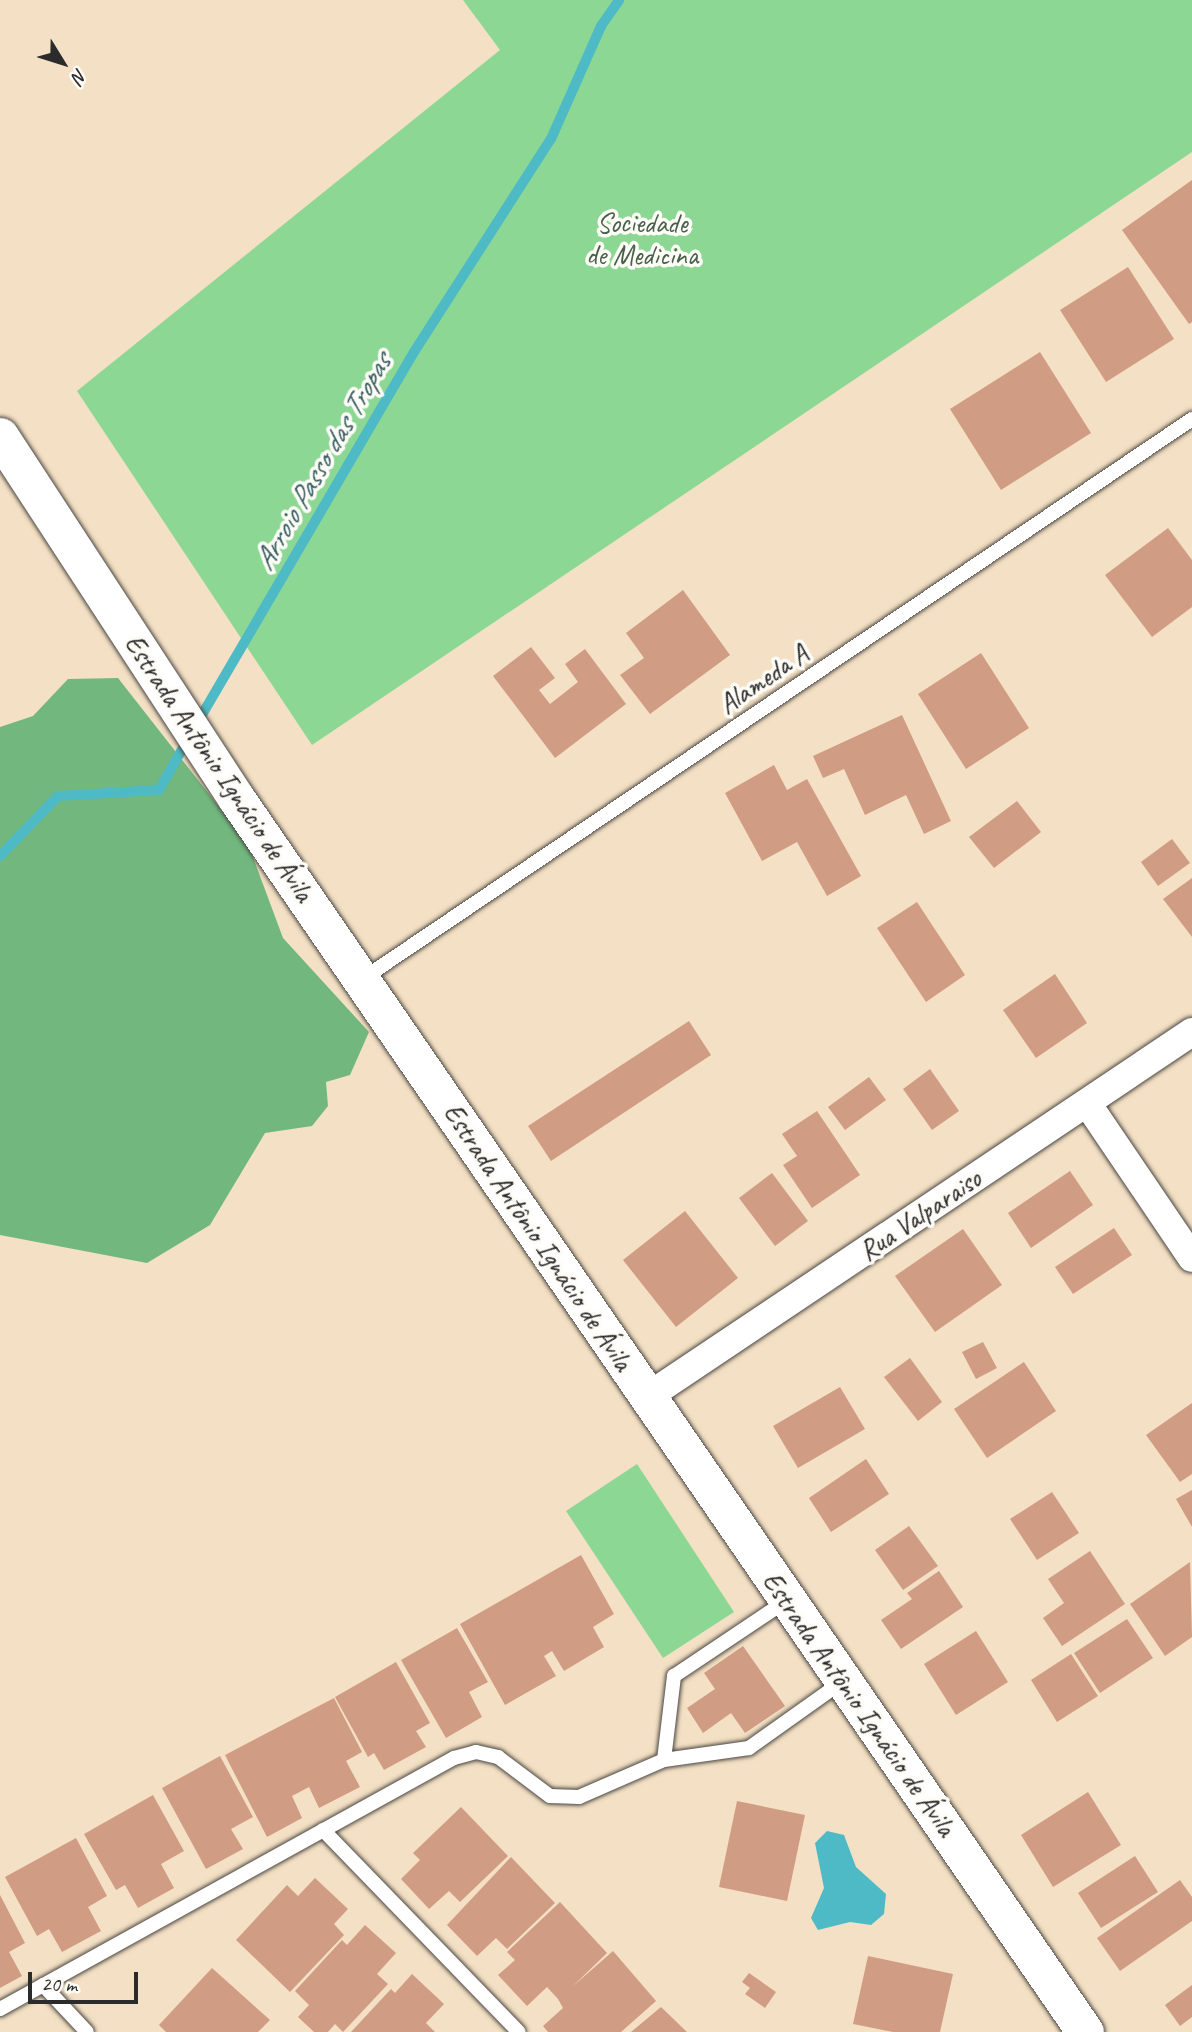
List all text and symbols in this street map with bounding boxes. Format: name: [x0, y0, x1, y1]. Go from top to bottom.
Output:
north arrow: [28, 28, 98, 98]
text: N: [66, 64, 93, 88]
park label: Sociedade de Medicina: [586, 206, 698, 272]
water label: Arroio Passo das Tropas: [246, 348, 398, 576]
street label: Estrada Antônio Ignácio de Ávila: [117, 628, 321, 908]
street label: Alameda A: [712, 637, 814, 721]
street label: Estrada Antônio Ignácio de Ávila: [436, 1097, 640, 1377]
street label: Rua Valparaiso: [853, 1162, 987, 1268]
street label: Estrada Antônio Ignácio de Ávila: [755, 1566, 963, 1842]
scale bar: [32, 1958, 142, 2002]
text: 20 m: [41, 1971, 77, 1997]

